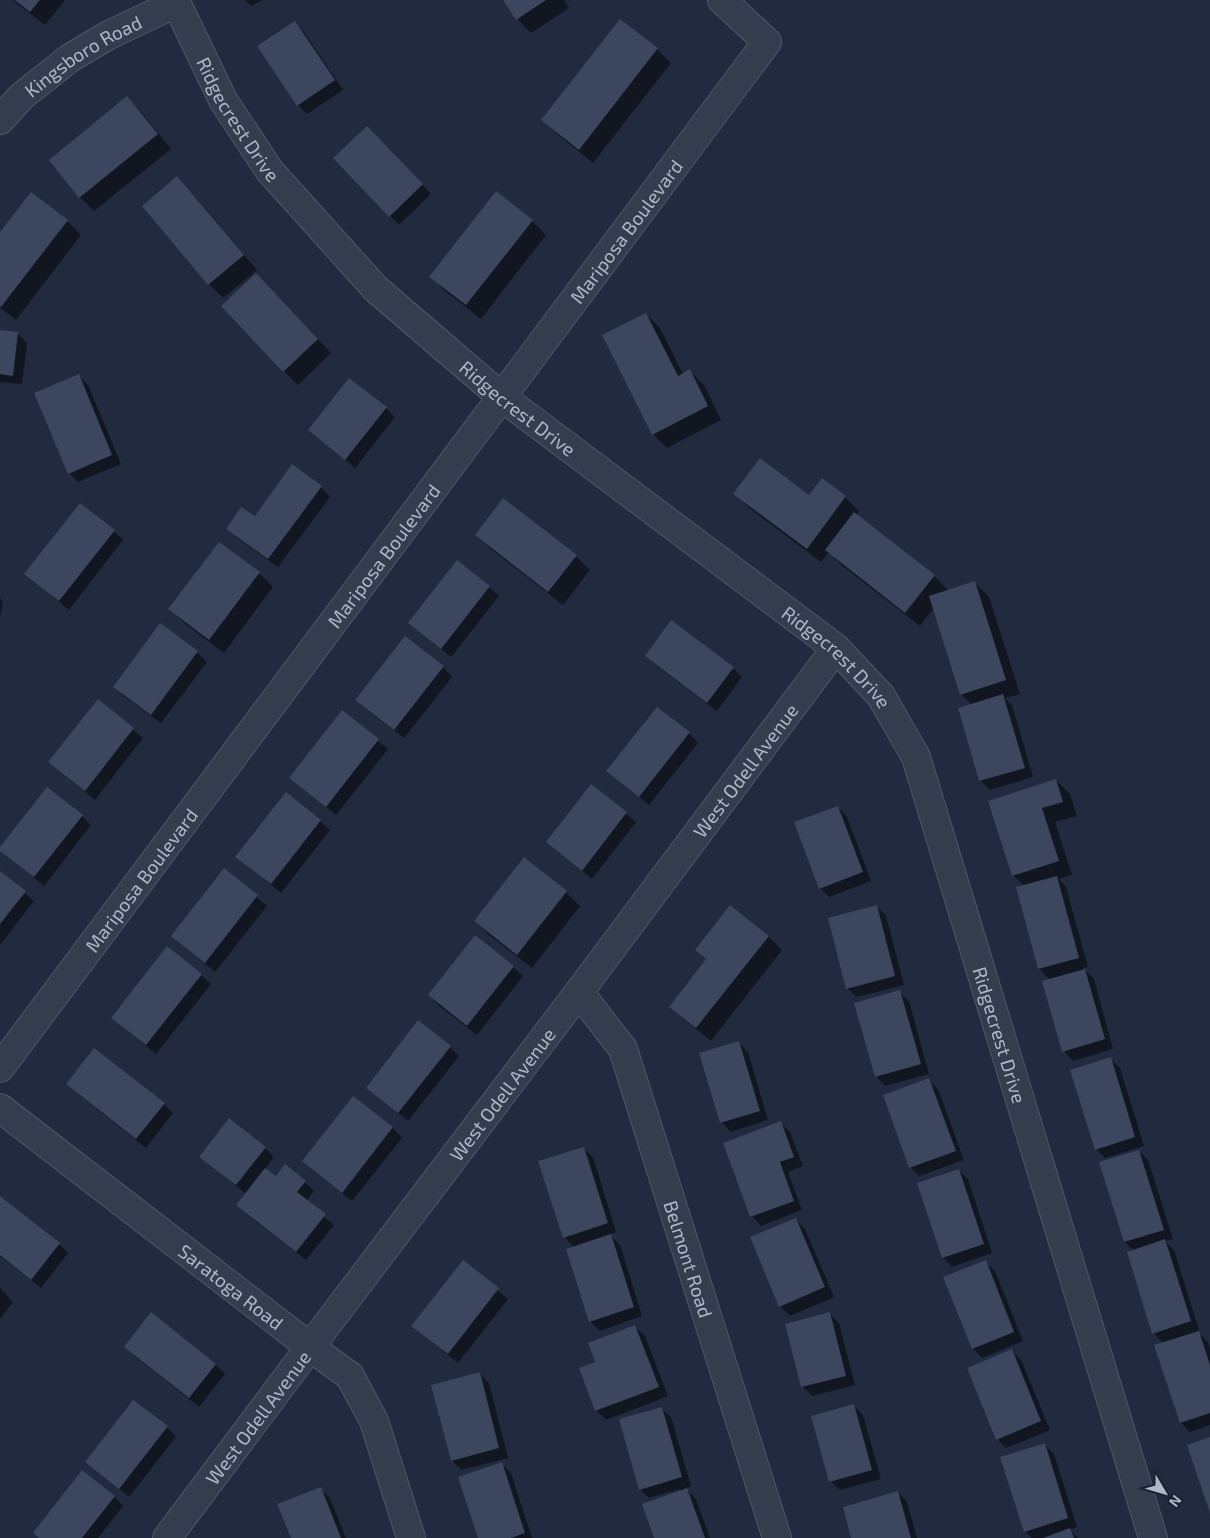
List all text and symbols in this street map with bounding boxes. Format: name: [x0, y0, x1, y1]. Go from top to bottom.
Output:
street label: Kingsboro Road: [19, 10, 145, 101]
street label: Ridgecrest Drive: [192, 53, 285, 186]
street label: Mariposa Boulevard: [565, 155, 687, 307]
street label: Ridgecrest Drive: [456, 355, 581, 460]
street label: Mariposa Boulevard: [322, 479, 444, 632]
street label: Ridgecrest Drive: [778, 600, 897, 712]
street label: West Odell Avenue: [687, 699, 802, 842]
street label: Mariposa Boulevard: [80, 803, 202, 956]
street label: Ridgecrest Drive: [969, 964, 1032, 1106]
street label: West Odell Avenue: [444, 1023, 560, 1165]
street label: Belmont Road: [660, 1197, 718, 1320]
street label: Saratoga Road: [174, 1239, 288, 1334]
street label: West Odell Avenue: [200, 1346, 315, 1489]
north arrow: [1140, 1468, 1190, 1518]
text: N: [1166, 1492, 1185, 1511]

